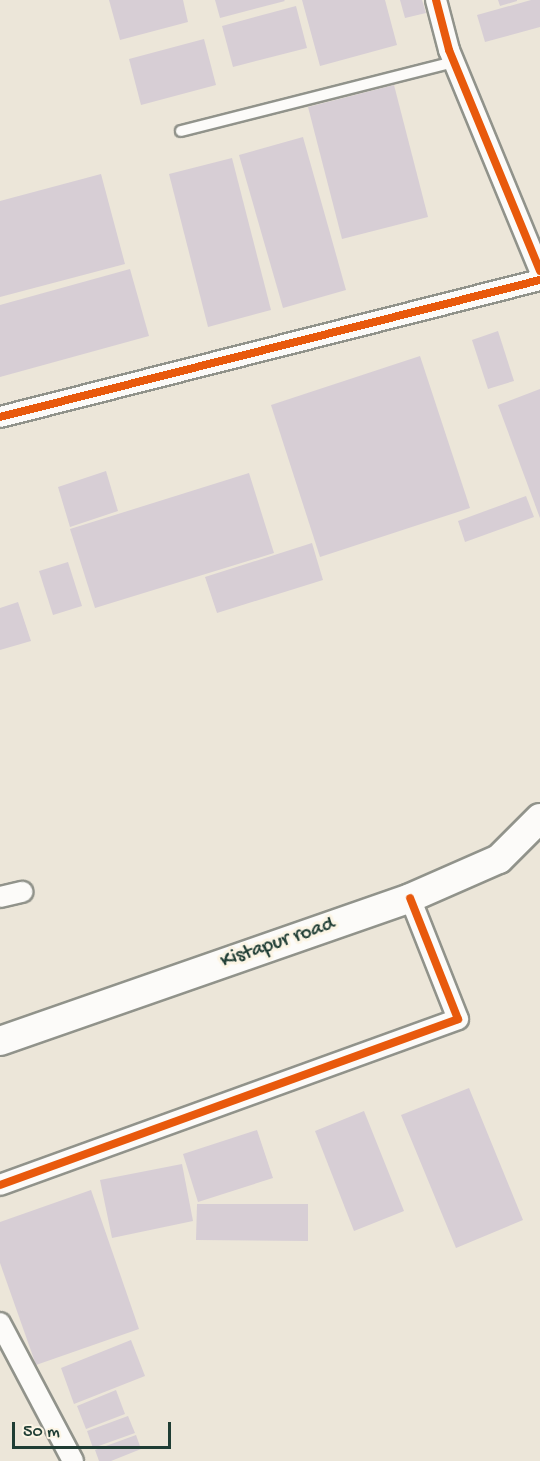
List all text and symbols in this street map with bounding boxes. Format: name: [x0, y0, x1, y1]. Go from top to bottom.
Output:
street label: Kistapur road: [218, 913, 338, 975]
scale bar: [15, 1410, 174, 1448]
text: 50 m: [23, 1422, 60, 1443]

